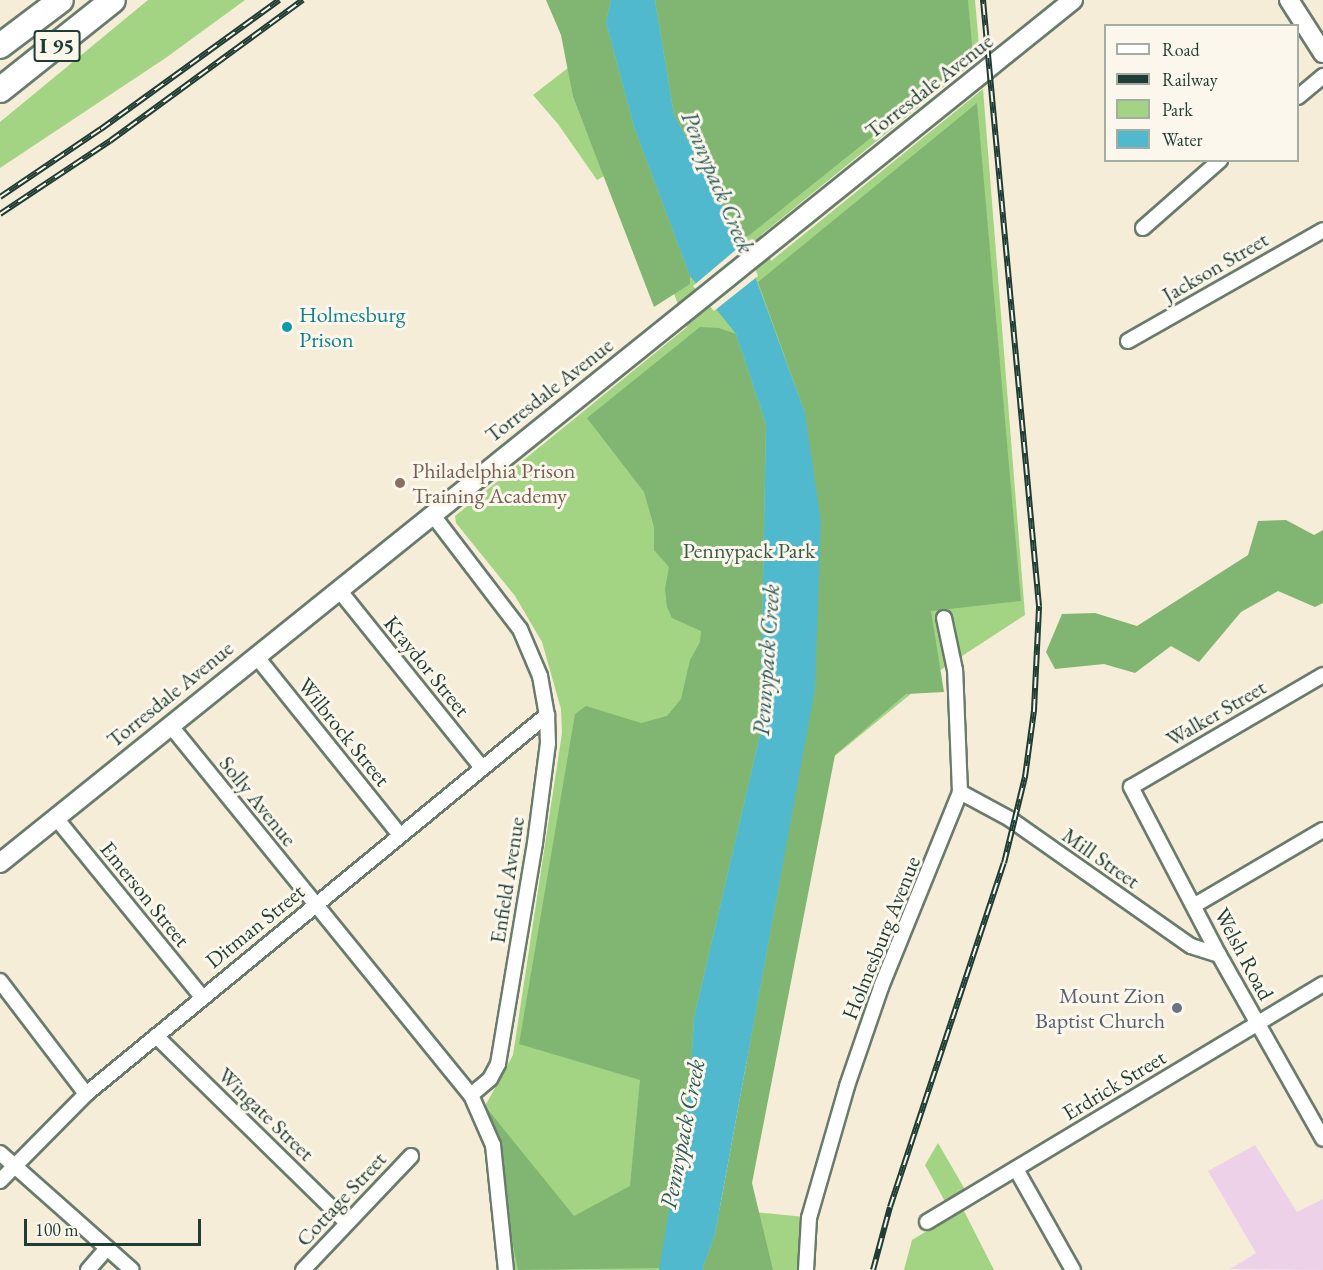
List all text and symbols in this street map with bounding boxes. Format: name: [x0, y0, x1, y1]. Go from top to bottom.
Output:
legend: [1104, 24, 1299, 162]
road number: I 95: [33, 28, 81, 64]
street label: Torresdale Avenue: [860, 28, 998, 144]
text: Road: [1162, 38, 1200, 61]
text: Railway: [1162, 68, 1218, 91]
text: Park: [1162, 98, 1193, 121]
water label: Pennypack Creek: [675, 106, 761, 258]
text: Water: [1162, 128, 1203, 151]
street label: Jackson Street: [1157, 226, 1273, 308]
place label: Holmesburg Prison: [299, 301, 405, 352]
marker: Holmesburg Prison: [280, 320, 294, 334]
street label: Torresdale Avenue: [480, 332, 618, 448]
place label: Philadelphia Prison Training Academy: [412, 457, 575, 508]
marker: Philadelphia Prison Training Academy: [393, 476, 407, 490]
park label: Pennypack Park: [683, 538, 815, 564]
water label: Pennypack Creek: [746, 583, 786, 737]
street label: Kraydor Street: [378, 610, 476, 722]
street label: Torresdale Avenue: [101, 635, 239, 753]
street label: Wilbrock Street: [292, 672, 396, 792]
street label: Walker Street: [1161, 674, 1271, 752]
street label: Solly Avenue: [214, 751, 302, 851]
street label: Enfield Avenue: [484, 815, 530, 945]
street label: Mill Street: [1057, 822, 1145, 894]
street label: Emerson Street: [95, 836, 195, 952]
street label: Holmesburg Avenue: [836, 852, 926, 1024]
street label: Ditman Street: [200, 878, 310, 974]
street label: Welsh Road: [1209, 903, 1279, 1005]
place label: Mount Zion Baptist Church: [1035, 982, 1165, 1034]
marker: Mount Zion Baptist Church: [1170, 1001, 1184, 1015]
street label: Erdrick Street: [1058, 1044, 1170, 1126]
water label: Pennypack Creek: [653, 1057, 711, 1211]
street label: Wingate Street: [212, 1062, 320, 1166]
street label: Cottage Street: [290, 1146, 392, 1252]
scale bar: [27, 1207, 204, 1245]
text: 100 m: [35, 1218, 79, 1241]

